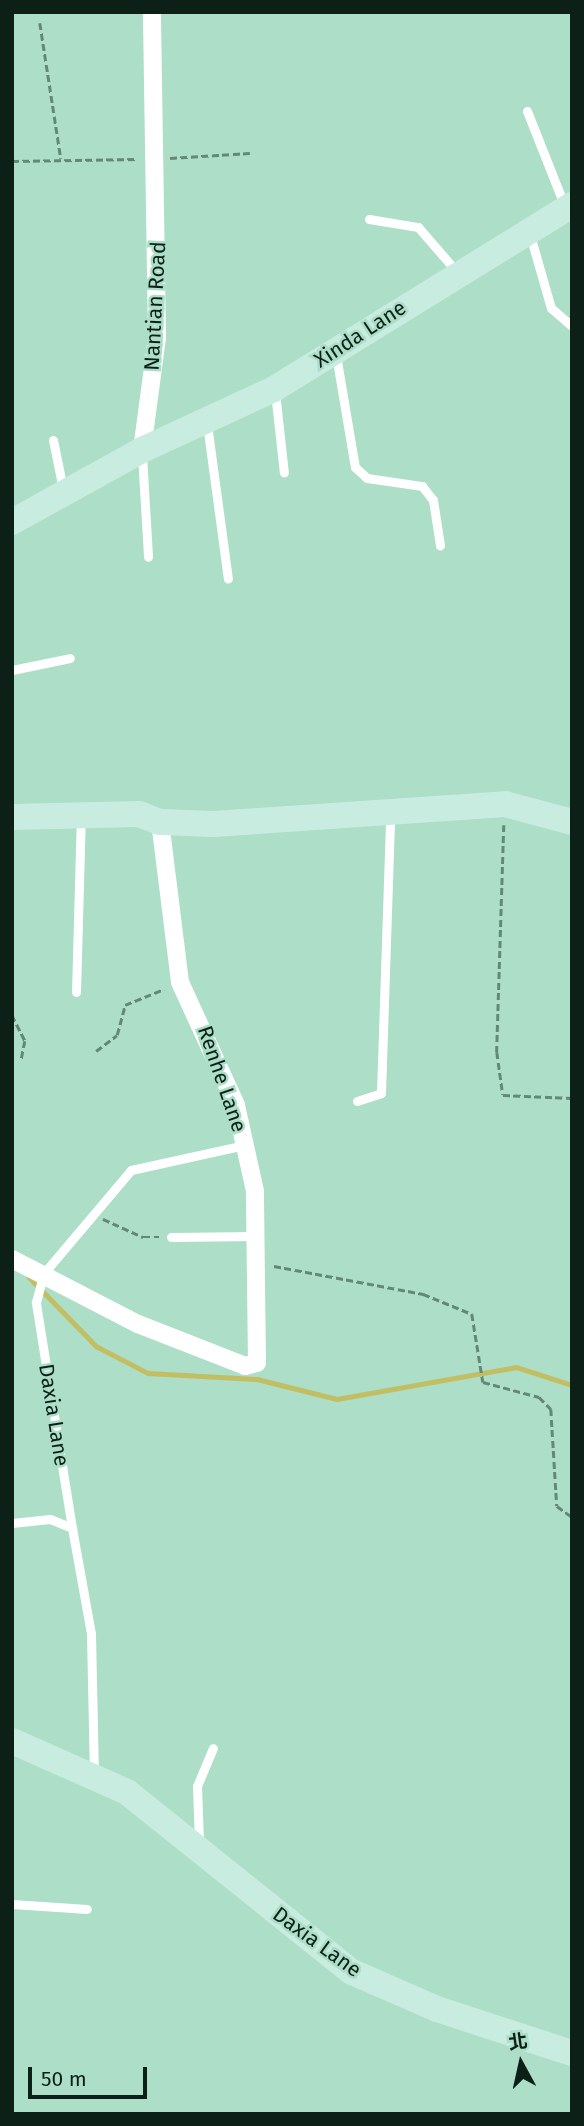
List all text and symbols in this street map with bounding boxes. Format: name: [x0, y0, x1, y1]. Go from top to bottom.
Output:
street label: Nantian Road: [139, 241, 171, 371]
street label: Xinda Lane: [309, 295, 411, 373]
street label: Renhe Lane: [192, 1022, 252, 1136]
street label: Daxia Lane: [33, 1362, 75, 1468]
street label: Daxia Lane: [268, 1901, 366, 1983]
north arrow: [486, 2028, 556, 2098]
text: 北: [507, 2029, 529, 2054]
scale bar: [32, 2052, 150, 2096]
text: 50 m: [41, 2066, 87, 2092]

